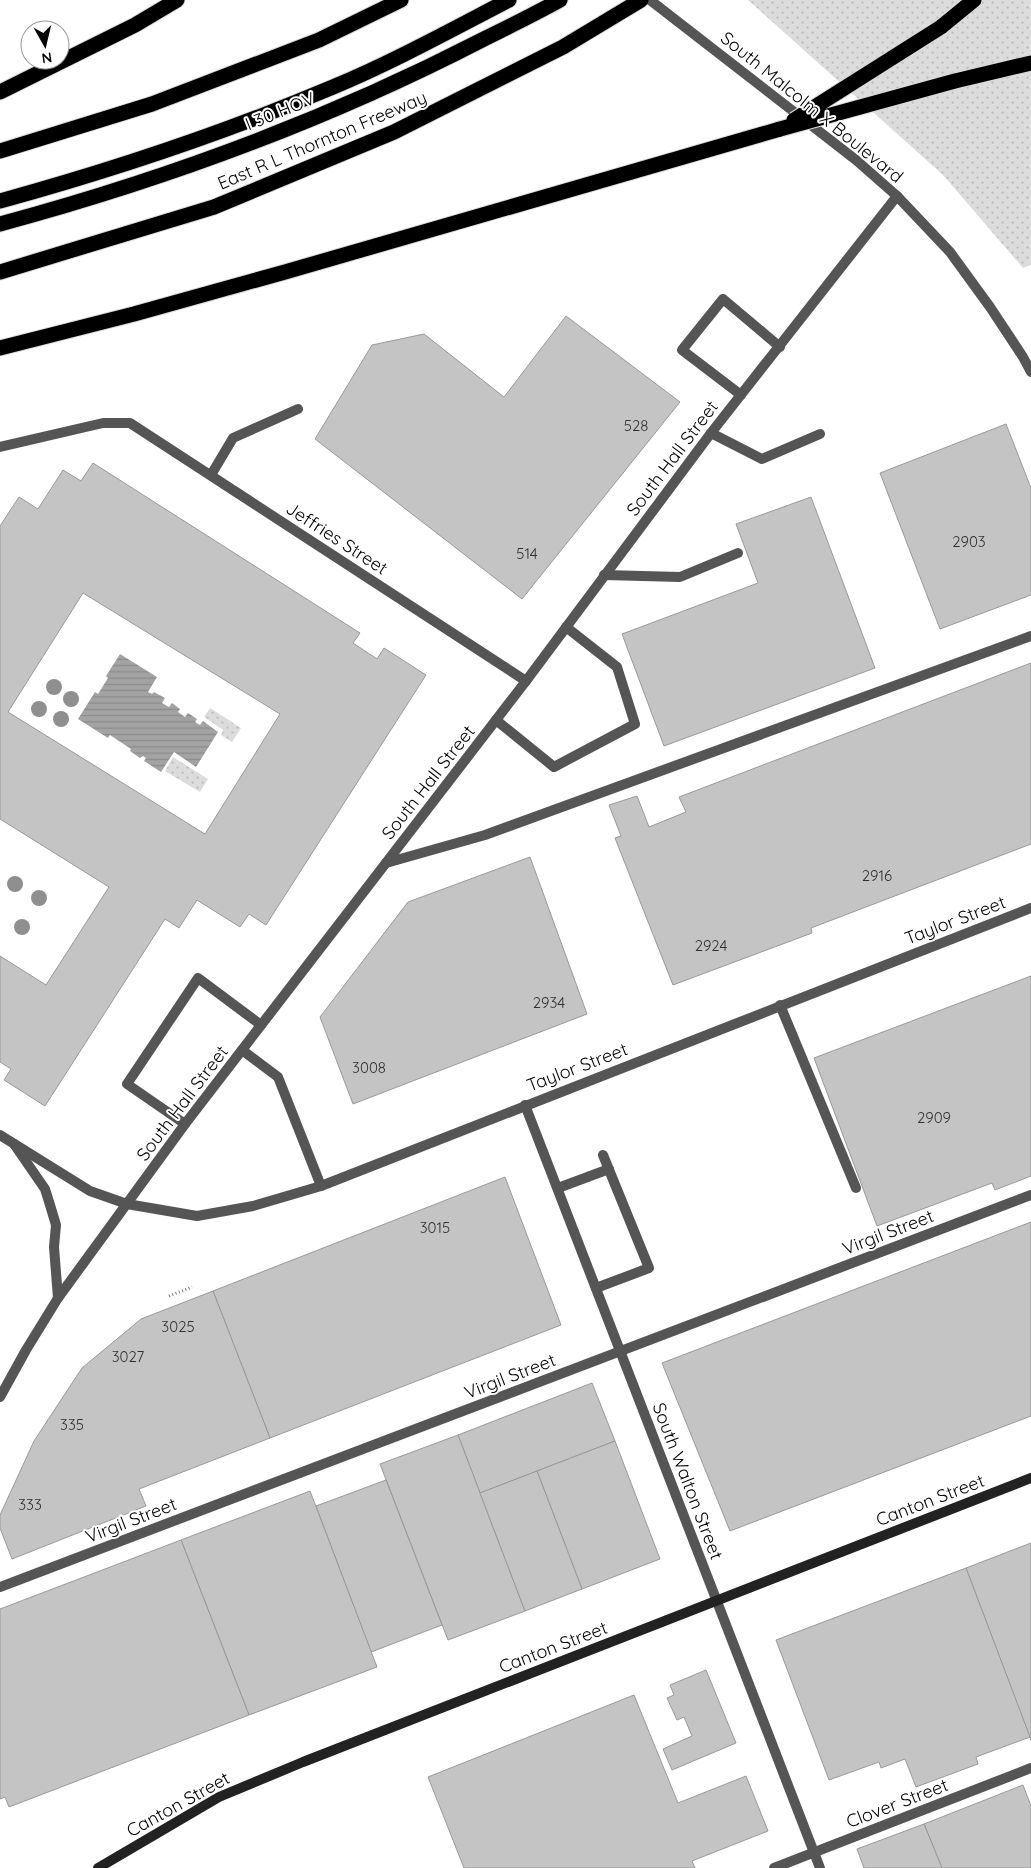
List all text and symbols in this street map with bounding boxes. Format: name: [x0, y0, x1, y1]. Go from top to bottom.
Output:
north arrow: [20, 20, 70, 70]
street label: South Malcolm X Boulevard: [716, 26, 908, 188]
text: N: [40, 48, 53, 68]
street label: East R L Thornton Freeway: [214, 85, 430, 195]
street label: I 30 HOV: [242, 87, 318, 135]
street label: South Hall Street: [621, 396, 723, 520]
house number: 528: [624, 416, 648, 435]
street label: Jeffries Street: [282, 497, 392, 579]
house number: 2903: [952, 532, 986, 551]
house number: 514: [516, 544, 538, 563]
street label: South Hall Street: [376, 720, 480, 844]
house number: 2916: [862, 866, 892, 885]
street label: Taylor Street: [901, 890, 1009, 950]
house number: 2924: [695, 936, 727, 955]
house number: 2934: [533, 993, 565, 1012]
street label: Taylor Street: [523, 1037, 631, 1097]
street label: South Hall Street: [131, 1041, 233, 1165]
house number: 3008: [352, 1058, 386, 1077]
house number: 2909: [917, 1108, 951, 1127]
street label: Virgil Street: [839, 1204, 937, 1260]
house number: 3015: [420, 1218, 450, 1237]
house number: 3025: [161, 1317, 195, 1336]
house number: 3027: [112, 1347, 145, 1366]
street label: Virgil Street: [461, 1348, 559, 1404]
street label: South Walton Street: [648, 1399, 728, 1563]
house number: 335: [60, 1415, 84, 1434]
street label: Canton Street: [872, 1469, 988, 1531]
street label: Virgil Street: [82, 1492, 180, 1548]
house number: 333: [18, 1495, 42, 1514]
street label: Canton Street: [495, 1616, 611, 1678]
street label: Canton Street: [122, 1766, 234, 1842]
street label: Clover Street: [843, 1773, 951, 1833]

